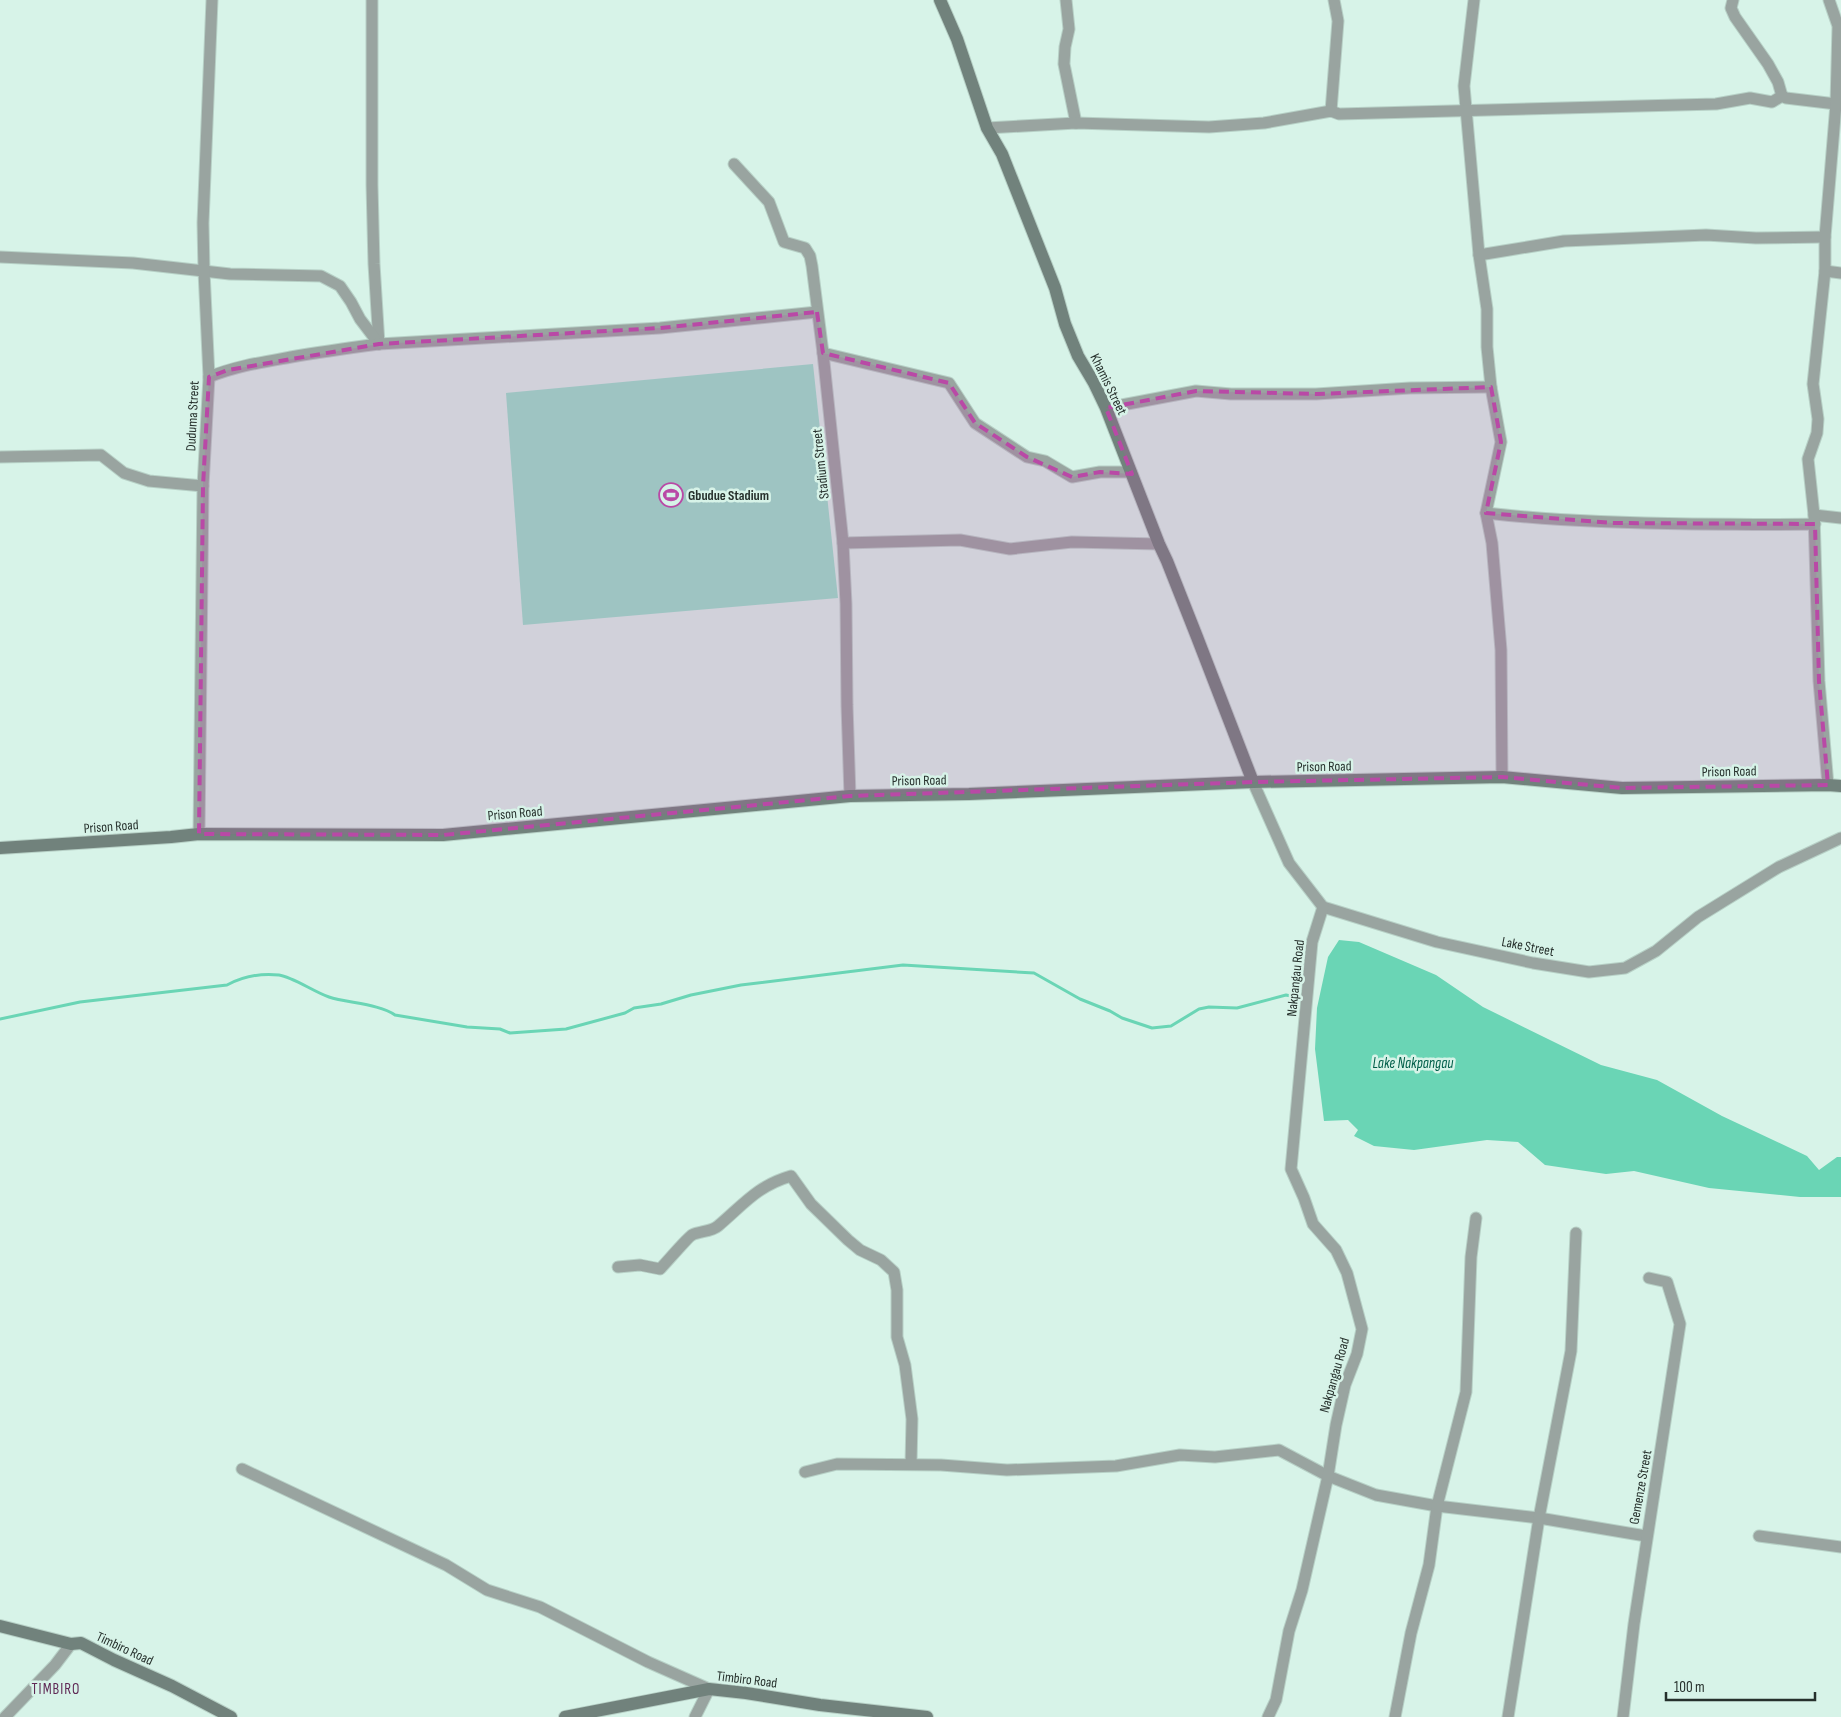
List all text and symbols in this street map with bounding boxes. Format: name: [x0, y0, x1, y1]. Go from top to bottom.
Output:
street label: Khamis Street: [1086, 351, 1131, 418]
street label: Duduma Street: [182, 380, 203, 452]
street label: Stadium Street: [808, 428, 833, 500]
sports icon: Gbudue Stadium: [658, 482, 684, 508]
place label: Gbudue Stadium: [688, 487, 769, 504]
street label: Prison Road: [1296, 758, 1352, 775]
street label: Prison Road: [1701, 763, 1757, 780]
street label: Prison Road: [891, 772, 947, 789]
street label: Prison Road: [487, 803, 543, 824]
street label: Prison Road: [83, 816, 139, 837]
street label: Lake Street: [1500, 933, 1556, 960]
street label: Nakpangau Road: [1283, 939, 1308, 1017]
water label: Lake Nakpangau: [1373, 1054, 1454, 1073]
street label: Nakpangau Road: [1316, 1336, 1353, 1415]
street label: Gemenze Street: [1626, 1448, 1655, 1526]
street label: Timbiro Road: [94, 1628, 156, 1669]
street label: Timbiro Road: [716, 1667, 778, 1692]
scale bar: [1666, 1670, 1815, 1702]
text: 100 m: [1674, 1678, 1705, 1697]
district label: TIMBIRO: [32, 1680, 80, 1699]

